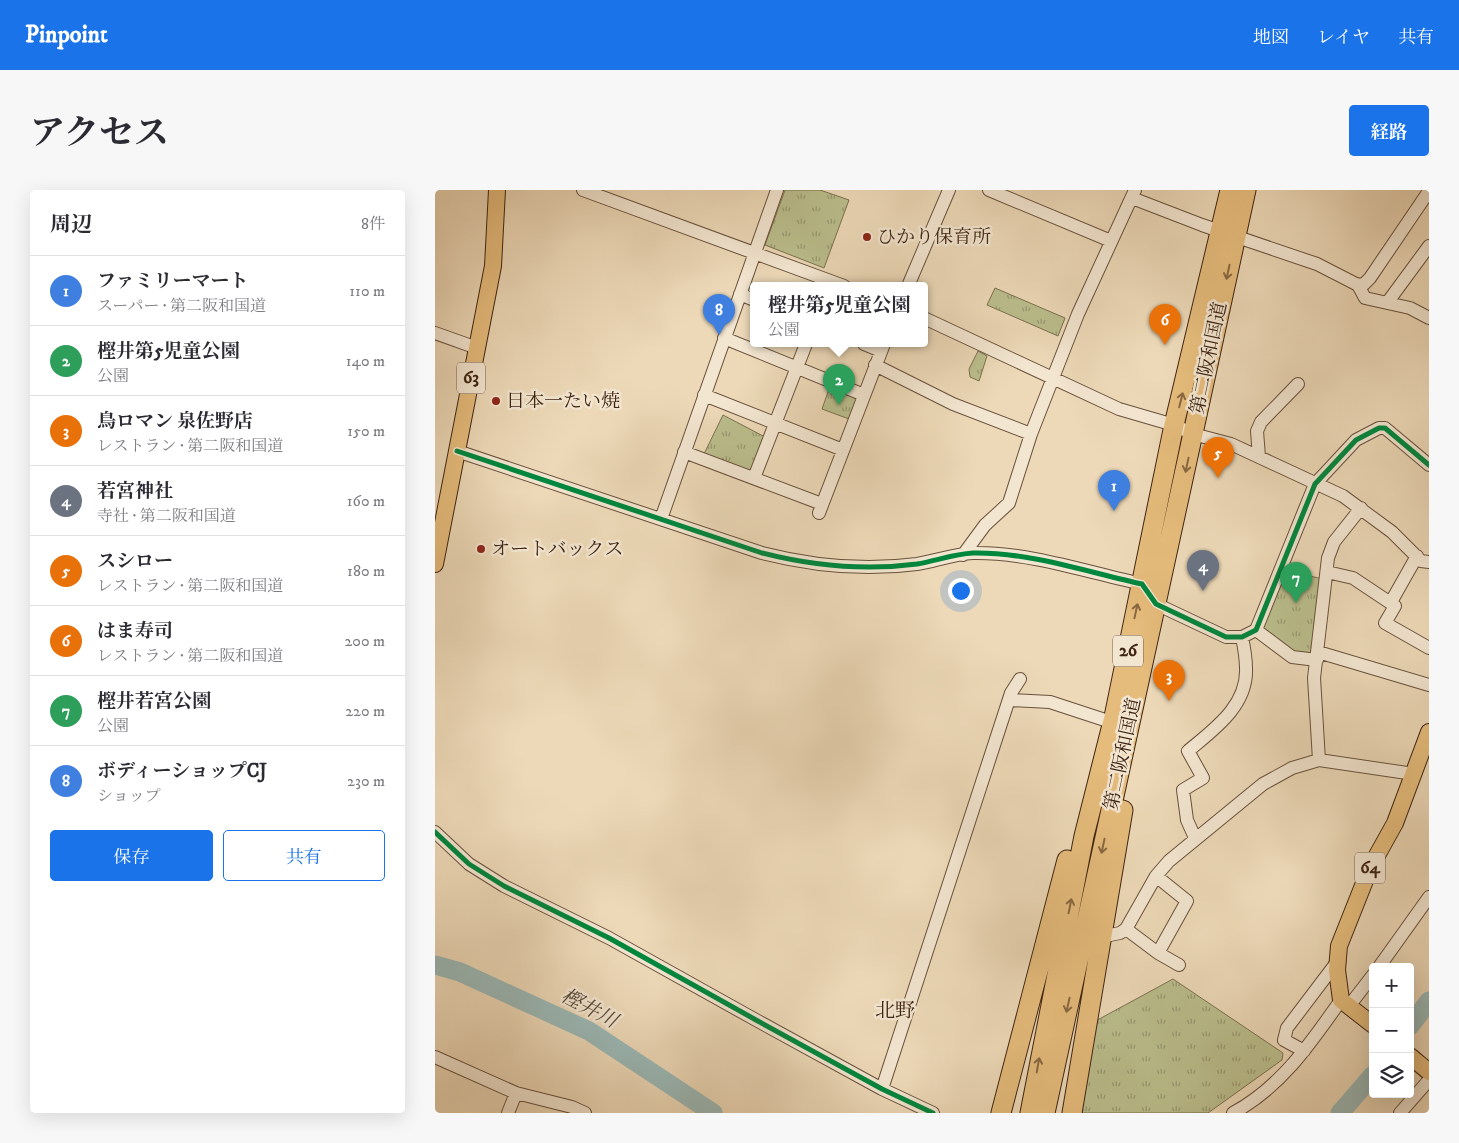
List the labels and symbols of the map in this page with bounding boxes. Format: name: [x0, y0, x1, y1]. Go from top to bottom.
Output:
place label: ひかり保育所: [877, 226, 991, 249]
marker: ひかり保育所: [861, 231, 873, 243]
one-way arrow: [1223, 263, 1232, 279]
pin: 8: [703, 294, 735, 335]
street label: 第二阪和国道: [1186, 300, 1232, 416]
pin: 6: [1149, 304, 1181, 345]
road number: 63: [457, 362, 485, 394]
pin: 2: [823, 364, 855, 405]
place label: 日本一たい焼: [506, 390, 620, 413]
one-way arrow: [1176, 393, 1186, 409]
marker: 日本一たい焼: [490, 395, 502, 407]
pin: 5: [1202, 437, 1234, 478]
one-way arrow: [1182, 456, 1191, 472]
pin: 1: [1098, 470, 1130, 511]
place label: オートバックス: [491, 538, 623, 561]
marker: オートバックス: [475, 543, 487, 555]
pin: 4: [1187, 550, 1219, 591]
pin: 7: [1280, 562, 1312, 603]
your location: [948, 578, 974, 604]
one-way arrow: [1132, 603, 1141, 619]
road number: 26: [1113, 636, 1143, 666]
pin: 3: [1153, 660, 1185, 701]
street label: 第二阪和国道: [1100, 696, 1146, 812]
one-way arrow: [1097, 837, 1107, 853]
road number: 64: [1355, 852, 1385, 884]
one-way arrow: [1065, 898, 1075, 914]
water label: 樫井川: [557, 984, 623, 1035]
one-way arrow: [1063, 996, 1072, 1012]
district label: 北野: [875, 999, 915, 1024]
one-way arrow: [1034, 1057, 1044, 1073]

